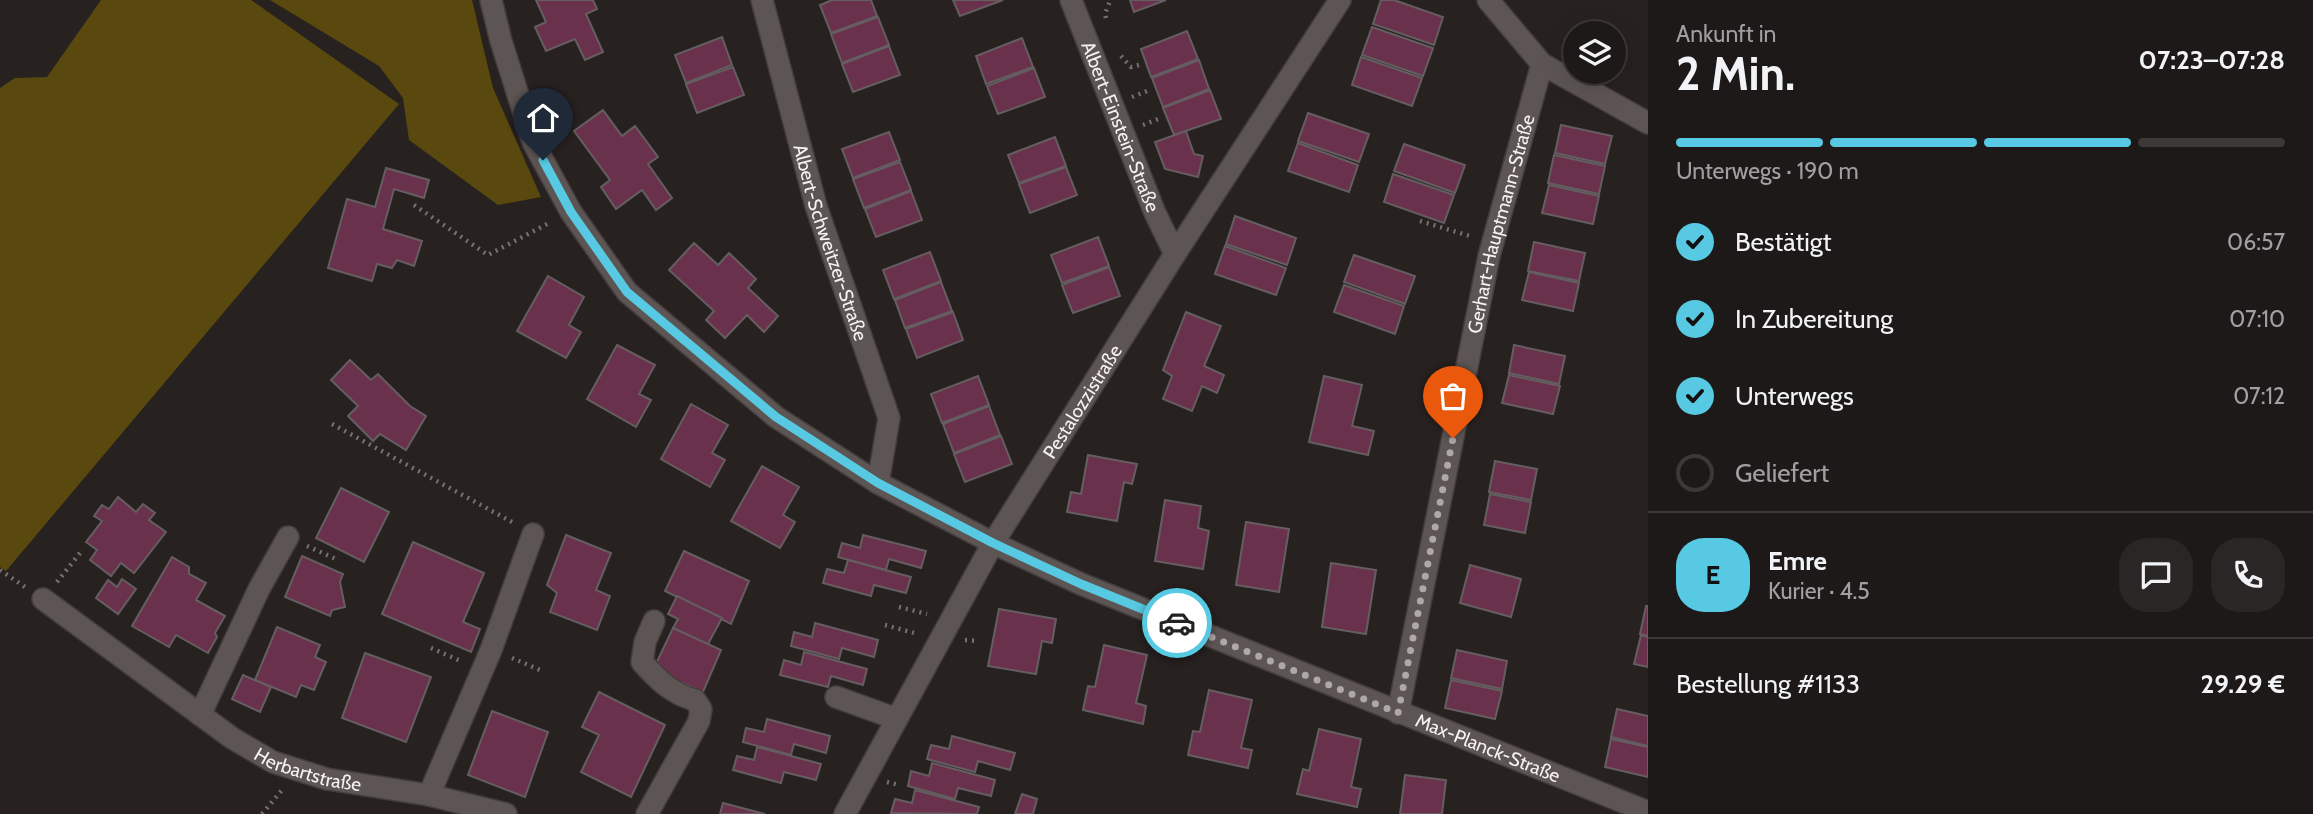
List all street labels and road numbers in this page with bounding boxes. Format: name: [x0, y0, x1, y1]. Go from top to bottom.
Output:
street label: Albert-Einstein-Straße: [1077, 38, 1165, 215]
street label: Gerhart-Hauptmann-Straße: [1462, 111, 1539, 335]
street label: Albert-Schweitzer-Straße: [789, 142, 873, 344]
street label: Pestalozzistraße: [1038, 340, 1127, 463]
street label: Max-Planck-Straße: [1412, 708, 1564, 787]
street label: Herbartstraße: [250, 742, 363, 796]

